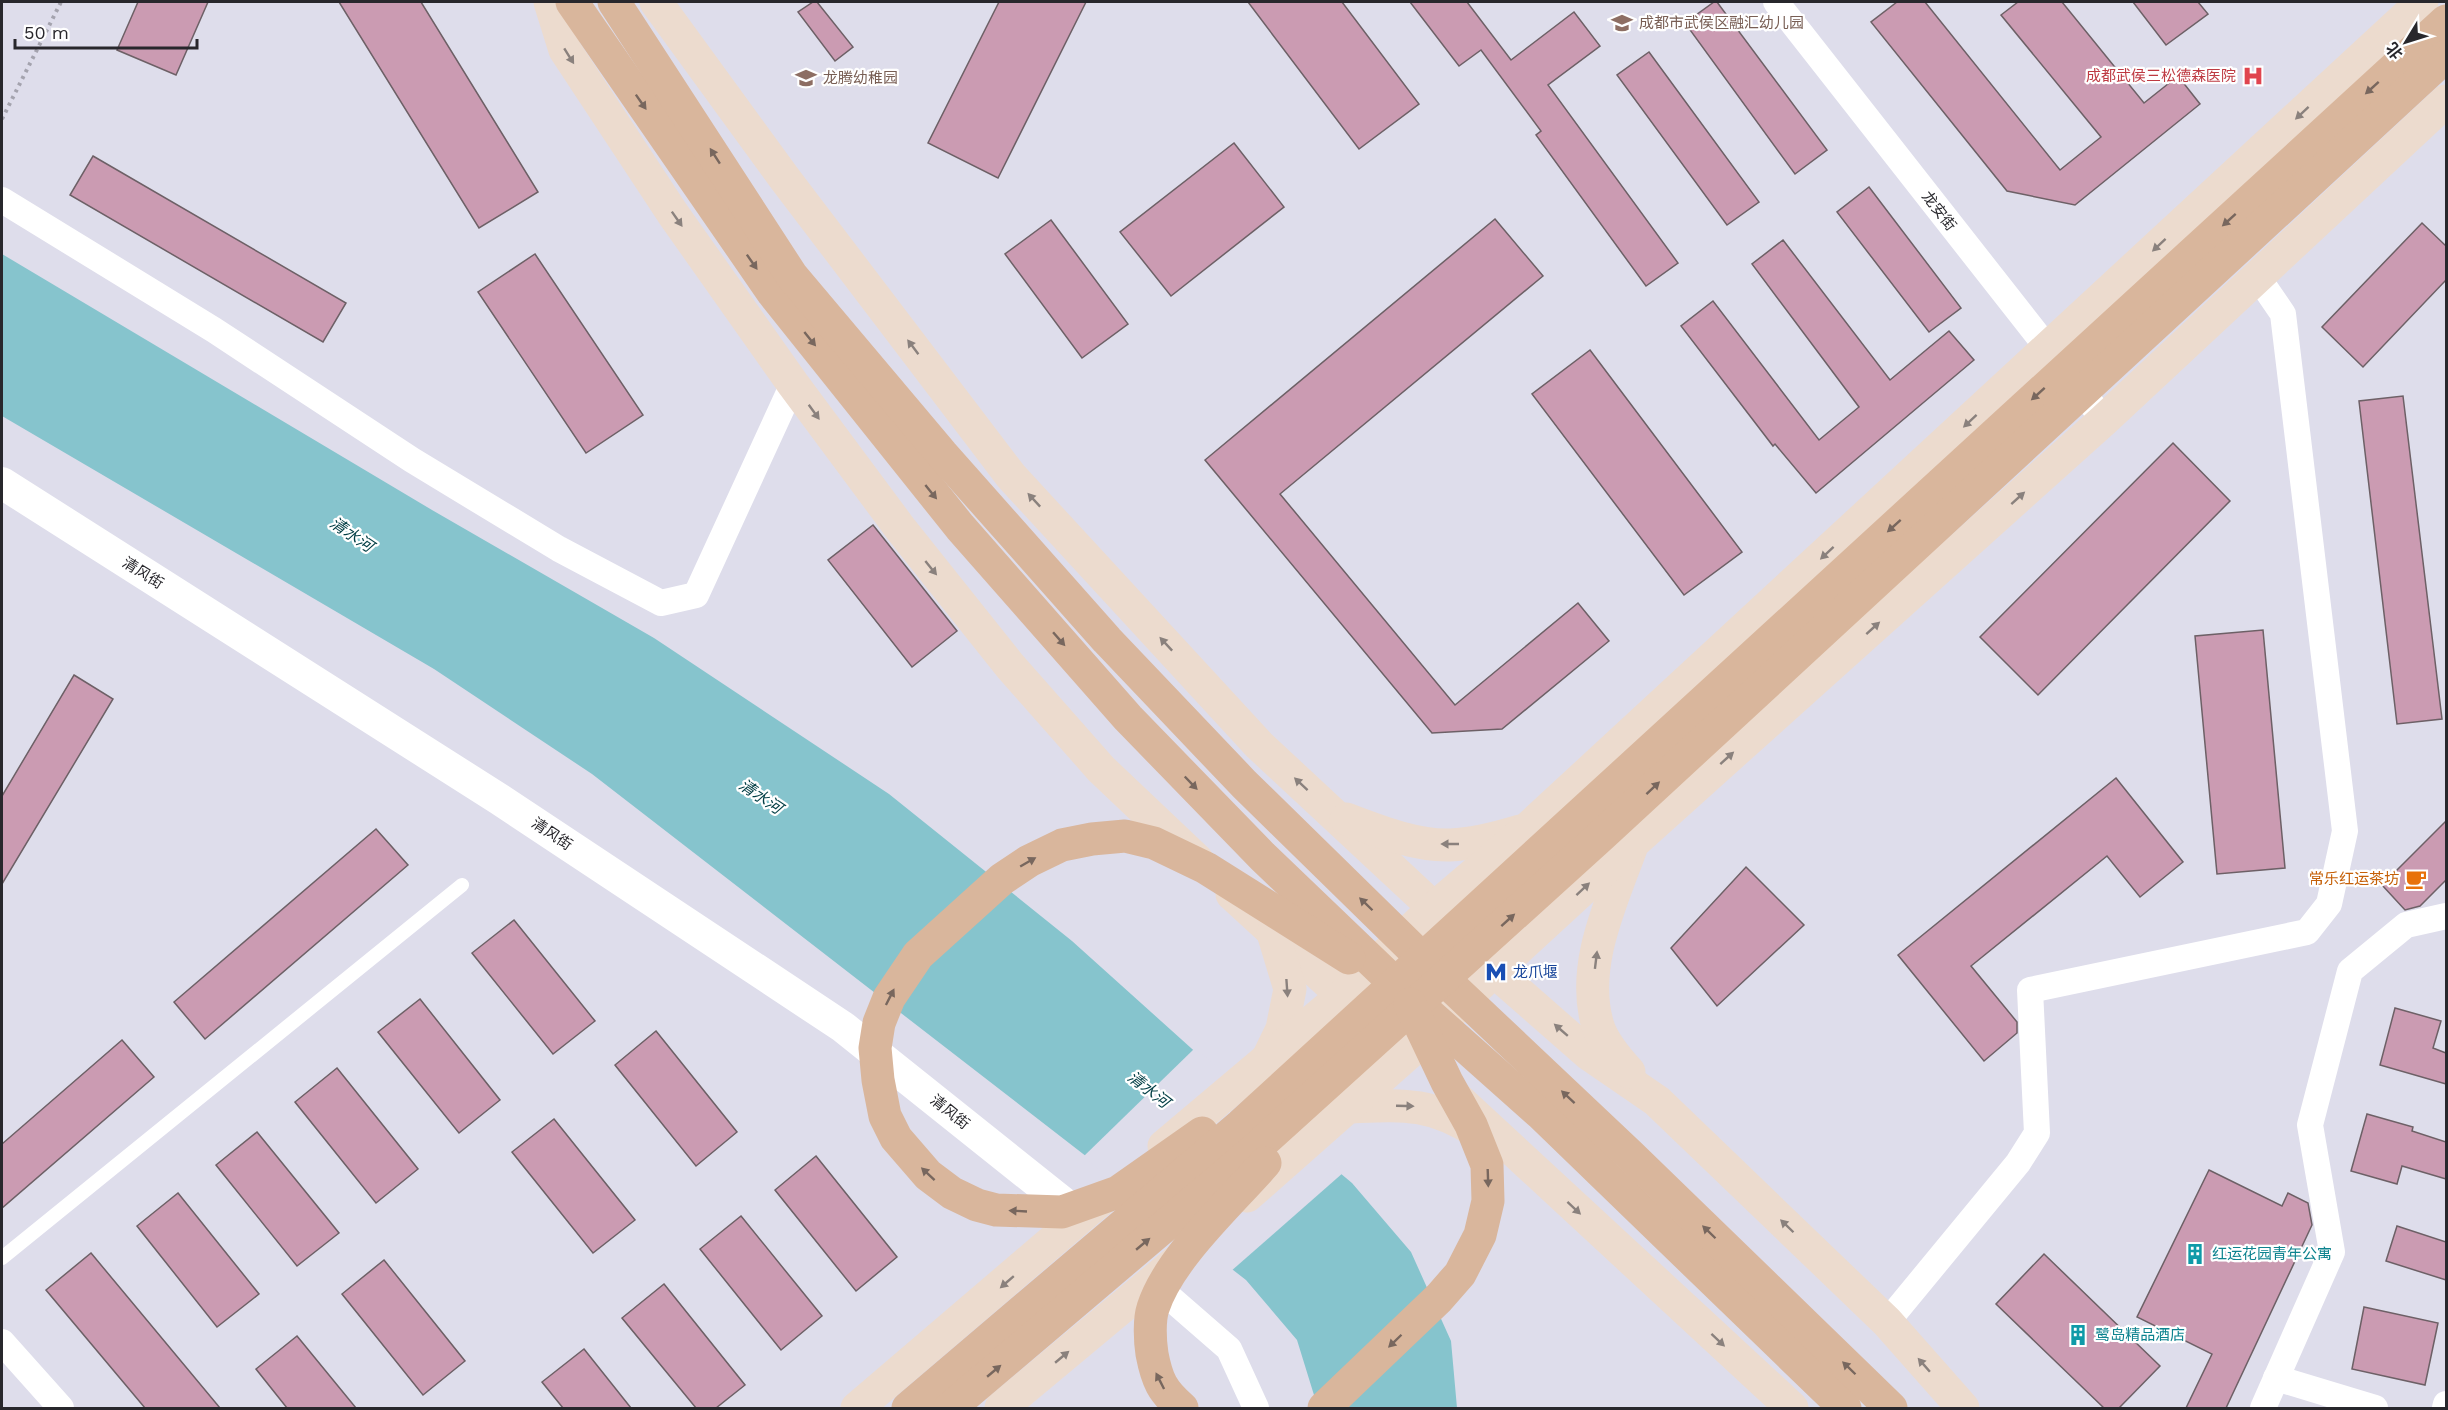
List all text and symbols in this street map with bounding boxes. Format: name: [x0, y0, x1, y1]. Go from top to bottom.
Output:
school or university icon: 成都市武侯区融汇幼儿园: [1610, 11, 1634, 35]
scale bar: [15, 12, 196, 50]
north arrow: [2376, 12, 2436, 72]
place label: 成都市武侯区融汇幼儿园: [1639, 14, 1804, 32]
text: 50 m: [24, 22, 69, 43]
text: 北: [2382, 39, 2407, 63]
one-way arrow: [564, 48, 575, 64]
hospital icon: 成都武侯三松德森医院: [2241, 64, 2265, 88]
school or university icon: 龙腾幼稚园: [794, 66, 818, 90]
place label: 成都武侯三松德森医院: [2086, 67, 2236, 85]
place label: 龙腾幼稚园: [823, 69, 898, 87]
one-way arrow: [2365, 81, 2380, 95]
one-way arrow: [635, 93, 647, 109]
one-way arrow: [2295, 106, 2310, 119]
one-way arrow: [709, 148, 720, 165]
street label: 龙安街: [1918, 188, 1960, 234]
one-way arrow: [671, 211, 682, 227]
one-way arrow: [2221, 213, 2236, 227]
one-way arrow: [2152, 238, 2166, 252]
one-way arrow: [746, 254, 757, 270]
one-way arrow: [803, 331, 816, 347]
one-way arrow: [907, 339, 920, 355]
one-way arrow: [2031, 387, 2046, 401]
one-way arrow: [808, 404, 820, 420]
one-way arrow: [1963, 414, 1978, 427]
one-way arrow: [925, 484, 937, 499]
one-way arrow: [2011, 491, 2025, 505]
one-way arrow: [1028, 493, 1041, 508]
water label: 清水河: [327, 513, 379, 557]
one-way arrow: [1887, 519, 1902, 533]
one-way arrow: [1819, 546, 1834, 560]
street label: 清风街: [119, 553, 167, 593]
one-way arrow: [925, 560, 938, 576]
one-way arrow: [1865, 621, 1880, 635]
one-way arrow: [1052, 631, 1065, 646]
one-way arrow: [1159, 636, 1173, 651]
one-way arrow: [1720, 751, 1735, 765]
water label: 清水河: [736, 775, 788, 819]
one-way arrow: [1183, 775, 1197, 789]
one-way arrow: [1294, 778, 1309, 791]
one-way arrow: [1645, 781, 1660, 795]
street label: 清风街: [528, 814, 576, 854]
one-way arrow: [1440, 839, 1459, 849]
one-way arrow: [1020, 857, 1037, 867]
cafe icon: 常乐红运茶坊: [2404, 867, 2428, 891]
place label: 常乐红运茶坊: [2309, 870, 2399, 888]
one-way arrow: [1575, 883, 1590, 896]
one-way arrow: [1359, 897, 1374, 911]
one-way arrow: [1501, 913, 1516, 927]
one-way arrow: [1592, 950, 1601, 969]
metro station icon: 龙爪堰: [1484, 960, 1508, 984]
place label: 龙爪堰: [1513, 963, 1558, 981]
one-way arrow: [1283, 979, 1292, 998]
one-way arrow: [885, 988, 895, 1005]
one-way arrow: [1554, 1024, 1569, 1037]
water label: 清水河: [1124, 1067, 1176, 1113]
one-way arrow: [1562, 1090, 1576, 1104]
street label: 清风街: [927, 1091, 973, 1133]
one-way arrow: [1396, 1101, 1415, 1110]
one-way arrow: [920, 1167, 935, 1181]
one-way arrow: [1483, 1168, 1492, 1187]
one-way arrow: [1566, 1201, 1581, 1214]
one-way arrow: [1009, 1207, 1028, 1216]
one-way arrow: [1780, 1220, 1794, 1234]
one-way arrow: [1702, 1225, 1716, 1239]
one-way arrow: [1135, 1238, 1151, 1251]
building icon: 红运花园青年公寓: [2183, 1242, 2207, 1266]
place label: 红运花园青年公寓: [2212, 1245, 2332, 1263]
one-way arrow: [999, 1276, 1015, 1289]
building icon: 鹭岛精品酒店: [2066, 1323, 2090, 1347]
place label: 鹭岛精品酒店: [2095, 1326, 2185, 1344]
one-way arrow: [1710, 1333, 1725, 1347]
one-way arrow: [1388, 1334, 1403, 1348]
one-way arrow: [1054, 1351, 1070, 1364]
one-way arrow: [1917, 1357, 1931, 1372]
one-way arrow: [1842, 1361, 1856, 1375]
one-way arrow: [986, 1364, 1002, 1377]
one-way arrow: [1156, 1372, 1166, 1390]

